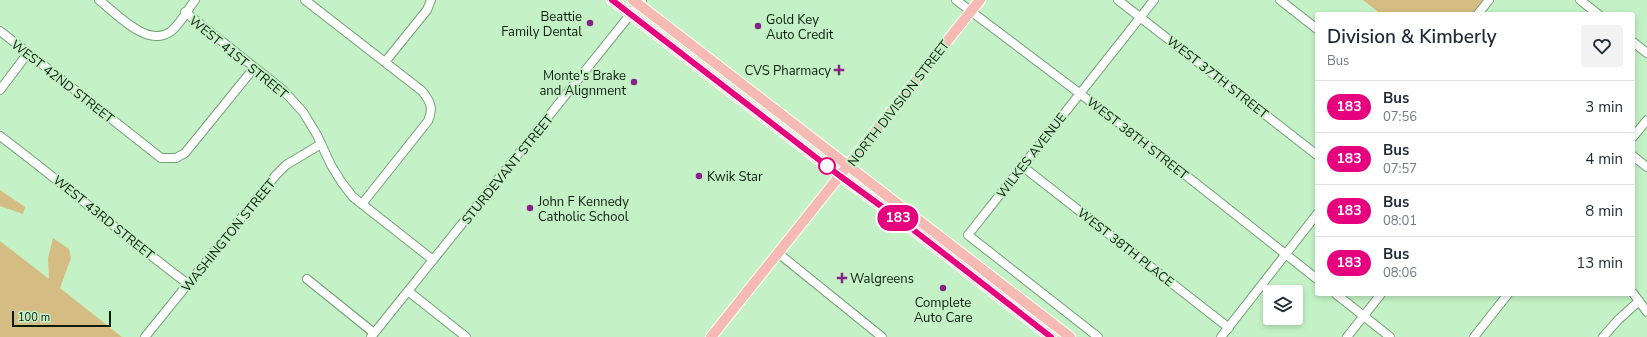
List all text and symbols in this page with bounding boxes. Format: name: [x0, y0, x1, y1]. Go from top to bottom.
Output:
place label: Beattie Family Dental: [501, 8, 582, 41]
place label: Gold Key Auto Credit: [766, 11, 834, 44]
street label: WEST 41ST STREET: [185, 12, 292, 103]
marker: Beattie Family Dental: [585, 18, 595, 28]
marker: Gold Key Auto Credit: [753, 21, 763, 31]
text: Division & Kimberly: [1327, 24, 1497, 50]
button: heart: [1581, 25, 1623, 67]
street label: WEST 37TH STREET: [1163, 32, 1272, 123]
street label: WEST 42ND STREET: [7, 36, 118, 128]
street label: NORTH DIVISION STREET: [844, 37, 954, 171]
text: Bus: [1327, 52, 1349, 70]
place label: CVS Pharmacy: [744, 62, 831, 80]
marker: CVS Pharmacy: [834, 65, 844, 75]
place label: Monte's Brake and Alignment: [539, 67, 626, 100]
marker: Monte's Brake and Alignment: [629, 77, 639, 87]
text: Bus: [1383, 88, 1409, 108]
street label: WEST 38TH STREET: [1083, 93, 1192, 184]
text: 183: [1336, 97, 1362, 116]
text: 3 min: [1585, 97, 1623, 117]
text: 07:56: [1383, 108, 1417, 126]
street label: WILKES AVENUE: [993, 109, 1071, 202]
street label: STURDEVANT STREET: [458, 111, 558, 228]
text: Bus: [1383, 140, 1409, 160]
text: 183: [1336, 149, 1362, 168]
text: 4 min: [1585, 149, 1623, 169]
unlabelled marker: [818, 157, 836, 175]
text: 07:57: [1383, 160, 1417, 178]
place label: Kwik Star: [707, 168, 763, 186]
street label: WEST 43RD STREET: [49, 171, 158, 264]
marker: Kwik Star: [694, 171, 704, 181]
street label: WASHINGTON STREET: [178, 175, 280, 296]
text: Bus: [1383, 192, 1409, 212]
place label: John F Kennedy Catholic School: [537, 193, 629, 226]
text: 183: [1336, 201, 1362, 220]
text: 8 min: [1585, 201, 1623, 221]
marker: John F Kennedy Catholic School: [525, 203, 535, 213]
street label: WEST 38TH PLACE: [1073, 204, 1177, 291]
line badge: 183: [875, 205, 921, 231]
text: 183: [885, 208, 911, 227]
text: 08:01: [1383, 212, 1417, 230]
text: Bus: [1383, 244, 1409, 264]
text: 183: [1336, 253, 1362, 272]
text: 13 min: [1576, 253, 1623, 273]
text: 08:06: [1383, 264, 1417, 282]
place label: Walgreens: [850, 270, 914, 288]
marker: Walgreens: [837, 273, 847, 283]
marker: Complete Auto Care: [938, 283, 948, 293]
map controls: [1263, 285, 1303, 325]
button: layers: [1263, 285, 1303, 325]
place label: Complete Auto Care: [914, 294, 972, 327]
scale bar: [12, 309, 111, 328]
text: 100 m: [18, 310, 50, 325]

